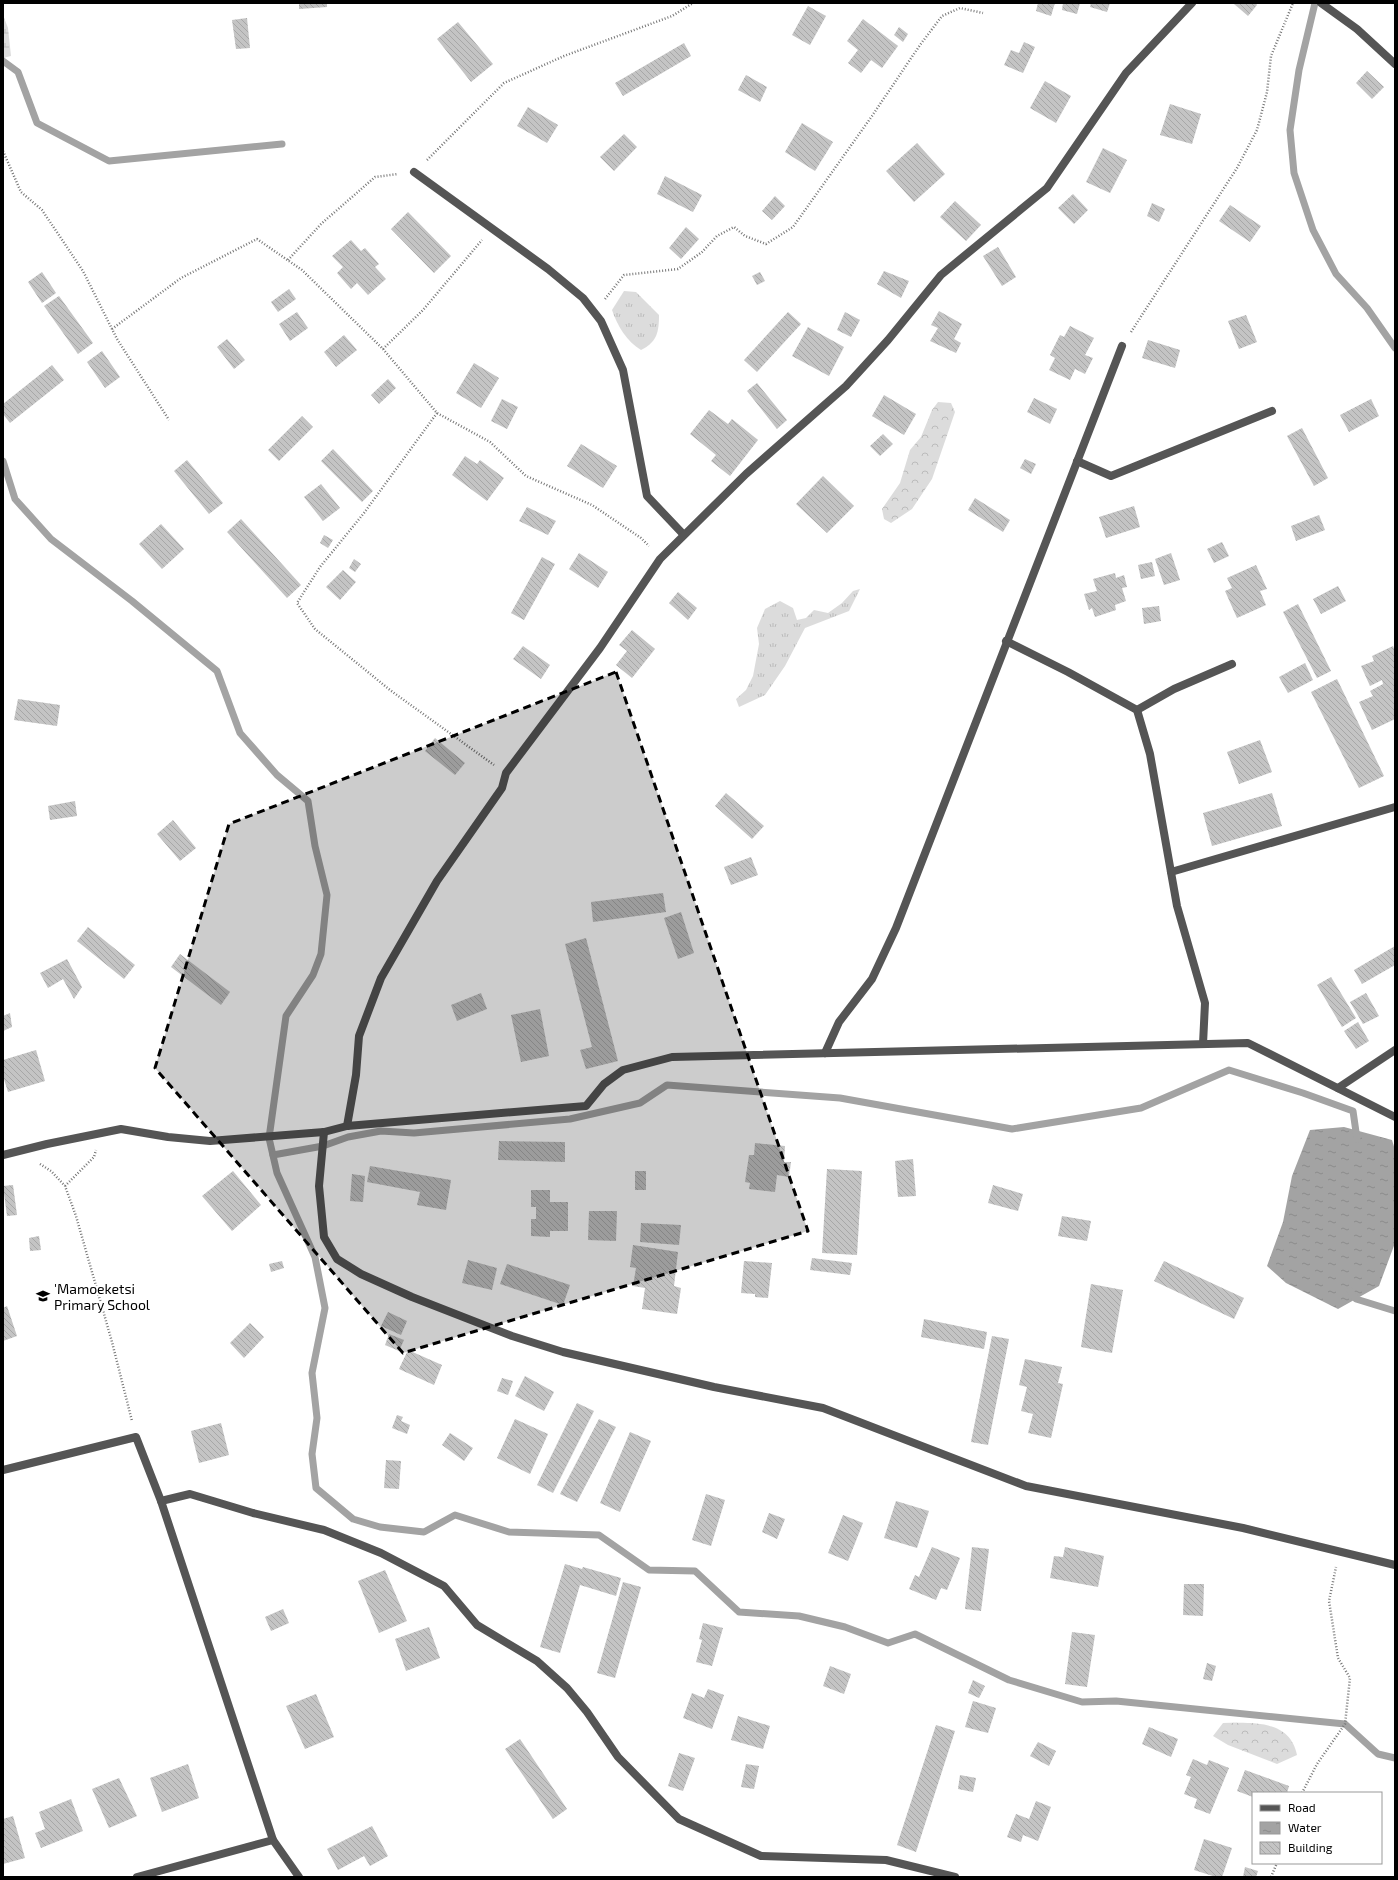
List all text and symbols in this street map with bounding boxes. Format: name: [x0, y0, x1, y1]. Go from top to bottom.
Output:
place label: 'Mamoeketsi Primary School: [54, 1280, 151, 1313]
school or university icon: 'Mamoeketsi Primary School: [35, 1288, 51, 1304]
legend: [1252, 1792, 1382, 1864]
text: Road: [1288, 1800, 1316, 1814]
text: Water: [1288, 1820, 1322, 1834]
text: Building: [1288, 1840, 1333, 1854]

